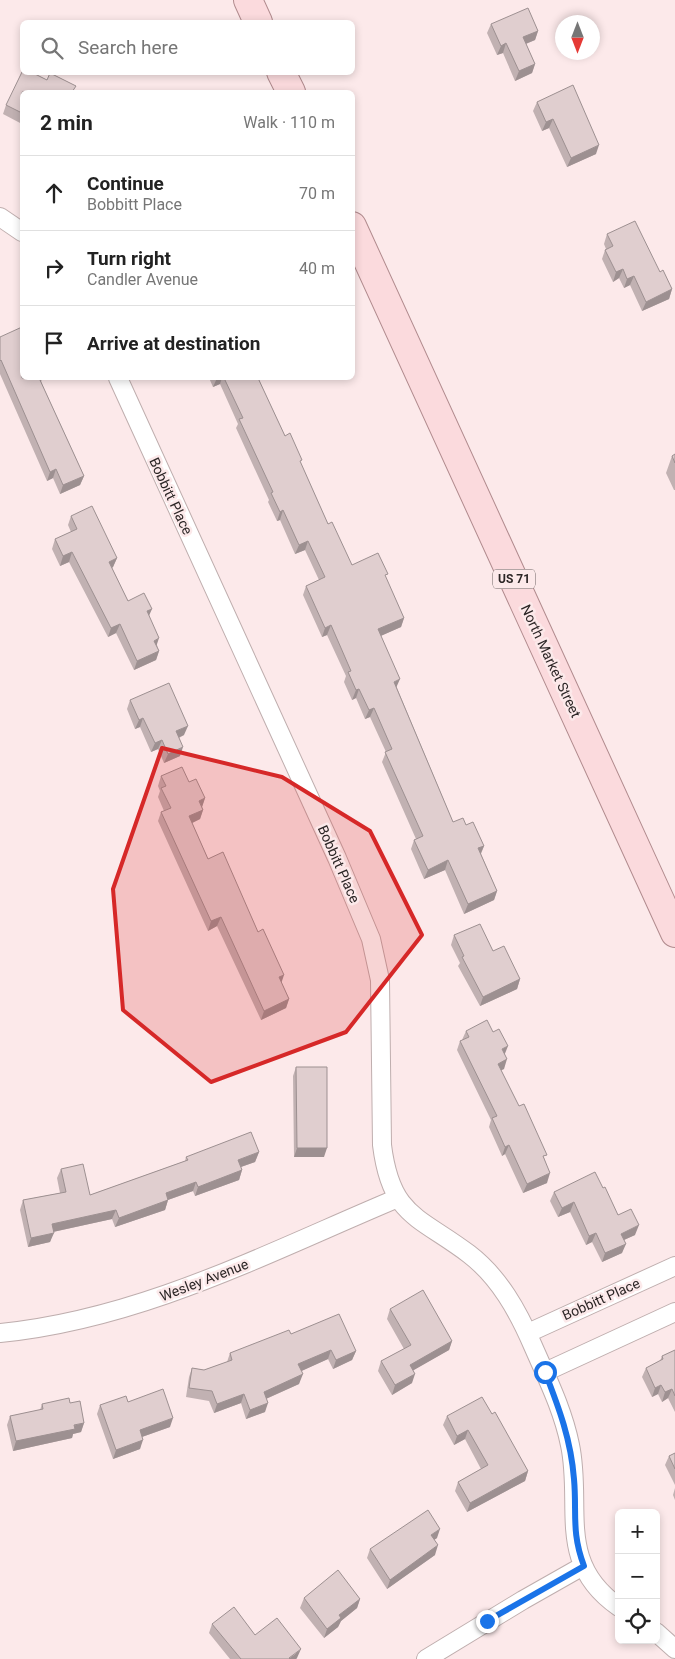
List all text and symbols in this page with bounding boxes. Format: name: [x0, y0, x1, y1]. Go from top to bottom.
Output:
north arrow: [555, 15, 600, 60]
search box: [20, 20, 355, 75]
icon: search: [38, 34, 66, 62]
text: Search here: [78, 36, 178, 59]
text: 2 min: [40, 111, 93, 135]
text: Walk · 110 m: [243, 113, 335, 132]
text: Continue: [87, 172, 164, 195]
icon: ahead: [40, 179, 68, 207]
text: 70 m: [299, 184, 335, 203]
text: Bobbitt Place: [87, 195, 182, 214]
text: Turn right: [87, 247, 171, 270]
icon: right: [40, 254, 68, 282]
text: 40 m: [299, 259, 335, 278]
text: Candler Avenue: [87, 270, 198, 289]
icon: arrive: [40, 329, 68, 357]
text: Arrive at destination: [87, 332, 260, 355]
street label: Bobbitt Place: [146, 455, 196, 537]
road number: US 71: [493, 570, 535, 588]
street label: North Market Street: [518, 602, 584, 720]
street label: Bobbitt Place: [315, 823, 363, 905]
street label: Wesley Avenue: [157, 1256, 251, 1304]
street label: Bobbitt Place: [560, 1275, 642, 1323]
route start: [534, 1361, 557, 1384]
map controls: [615, 1509, 660, 1644]
button: +: [615, 1509, 660, 1554]
button: −: [615, 1554, 660, 1599]
button: locate: [615, 1599, 660, 1644]
route end: [476, 1610, 499, 1633]

